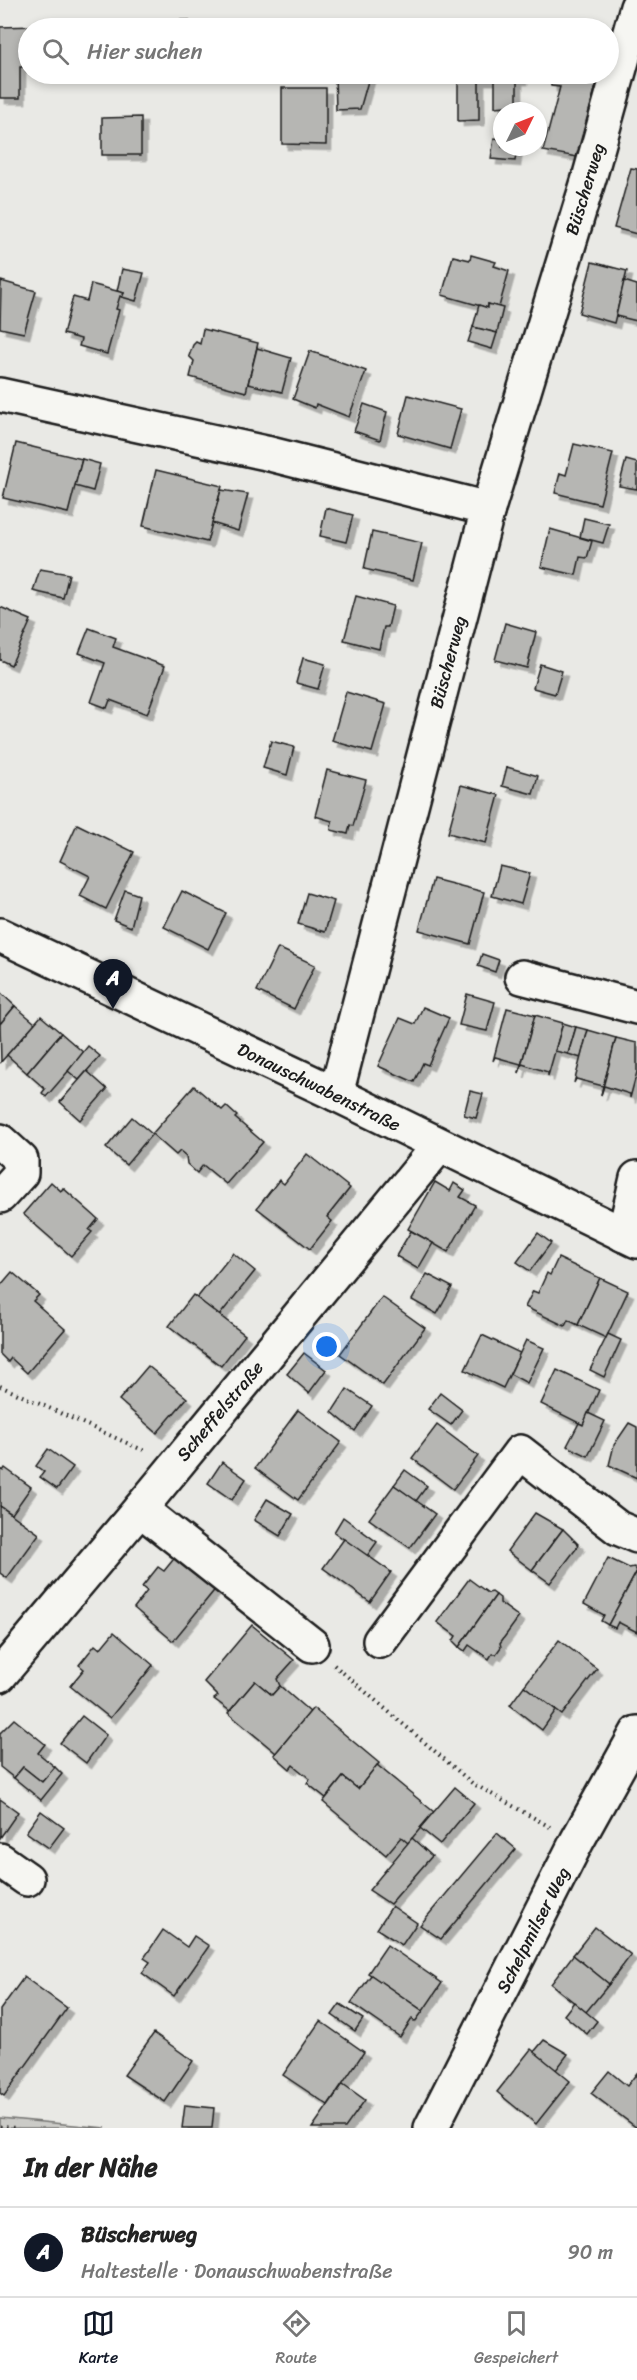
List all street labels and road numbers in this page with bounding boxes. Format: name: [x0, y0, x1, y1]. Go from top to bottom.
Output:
street label: Büscherweg: [556, 139, 614, 239]
street label: Büscherweg: [420, 612, 476, 712]
street label: Donauschwabenstraße: [232, 1033, 406, 1141]
street label: Scheffelstraße: [168, 1353, 272, 1469]
street label: Schelpmilser Weg: [487, 1861, 579, 1999]

